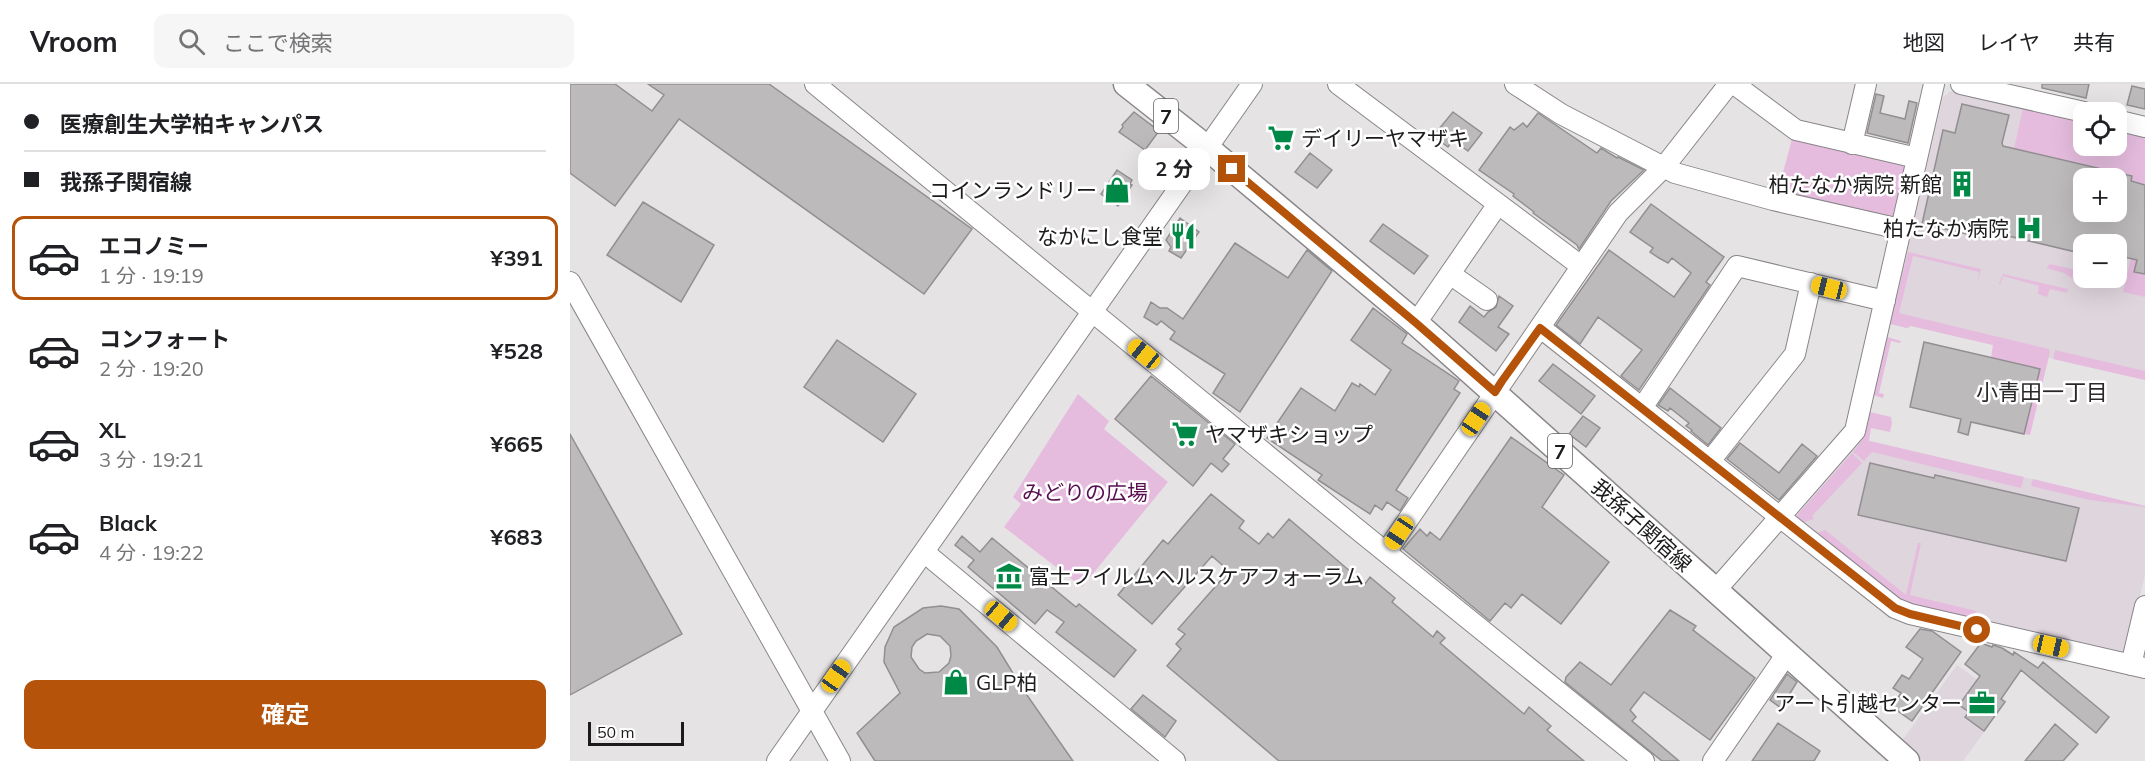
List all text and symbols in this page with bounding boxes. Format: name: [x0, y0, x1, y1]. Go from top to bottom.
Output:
search box: [154, 14, 574, 68]
text: Vroom: [30, 24, 118, 59]
icon: search: [175, 25, 208, 58]
text: ここで検索: [223, 29, 333, 57]
text: 地図: [1903, 29, 1945, 55]
text: レイヤ: [1978, 29, 2040, 55]
text: 共有: [2073, 29, 2115, 55]
road number: 7: [1154, 99, 1178, 133]
map controls: [2073, 102, 2127, 288]
button: locate: [2073, 102, 2127, 156]
text: 医療創生大学柏キャンパス: [60, 110, 324, 138]
supermarket icon: デイリーヤマザキ: [1266, 123, 1296, 153]
place label: デイリーヤマザキ: [1301, 125, 1469, 151]
callout: 2 分: [1139, 148, 1211, 190]
route end: [1218, 155, 1245, 182]
text: 2 分: [1155, 156, 1193, 181]
text: 我孫子関宿線: [60, 168, 192, 196]
button: +: [2073, 168, 2127, 222]
building icon: 柏たなか病院 新館: [1947, 169, 1977, 199]
place label: 柏たなか病院 新館: [1769, 171, 1942, 197]
shop icon: コインランドリー: [1102, 175, 1132, 205]
place label: コインランドリー: [929, 177, 1097, 203]
hospital icon: 柏たなか病院: [2014, 213, 2044, 243]
place label: 柏たなか病院: [1883, 215, 2009, 241]
restaurant icon: なかにし食堂: [1168, 221, 1198, 251]
place label: なかにし食堂: [1037, 223, 1163, 249]
icon: car: [27, 231, 81, 285]
text: エコノミー: [99, 232, 209, 260]
button: −: [2073, 234, 2127, 288]
text: ¥391: [490, 244, 543, 272]
text: 1 分 · 19:19: [99, 263, 204, 288]
car: [1809, 275, 1849, 301]
icon: car: [27, 324, 81, 378]
text: コンフォート: [99, 325, 230, 353]
car: [1124, 336, 1164, 372]
text: ¥528: [490, 337, 543, 365]
text: 2 分 · 19:20: [99, 356, 204, 381]
district label: 小青田一丁目: [1976, 378, 2108, 406]
car: [1458, 399, 1494, 439]
text: XL: [99, 416, 126, 444]
icon: car: [27, 417, 81, 471]
supermarket icon: ヤマザキショップ: [1170, 419, 1200, 449]
place label: ヤマザキショップ: [1205, 421, 1373, 447]
text: ¥665: [490, 430, 543, 458]
road number: 7: [1548, 434, 1572, 468]
text: 3 分 · 19:21: [99, 447, 204, 472]
street label: 我孫子関宿線: [1586, 473, 1698, 577]
park label: みどりの広場: [1022, 479, 1148, 505]
text: Black: [99, 509, 157, 537]
icon: car: [27, 510, 81, 564]
car: [1381, 513, 1417, 553]
text: ¥683: [490, 523, 543, 551]
text: 4 分 · 19:22: [99, 540, 204, 565]
museum icon: 富士フイルムヘルスケアフォーラム: [994, 561, 1024, 591]
place label: 富士フイルムヘルスケアフォーラム: [1029, 563, 1364, 589]
car: [981, 598, 1021, 634]
route start: [1963, 616, 1990, 643]
car: [2031, 633, 2071, 659]
car: [818, 656, 854, 696]
shop icon: GLP柏: [941, 667, 971, 697]
place label: GLP柏: [976, 669, 1037, 695]
button: 確定: [24, 680, 546, 749]
office icon: アート引越センター: [1967, 688, 1997, 718]
place label: アート引越センター: [1774, 690, 1962, 716]
scale bar: [588, 719, 684, 746]
text: 50 m: [597, 722, 634, 742]

